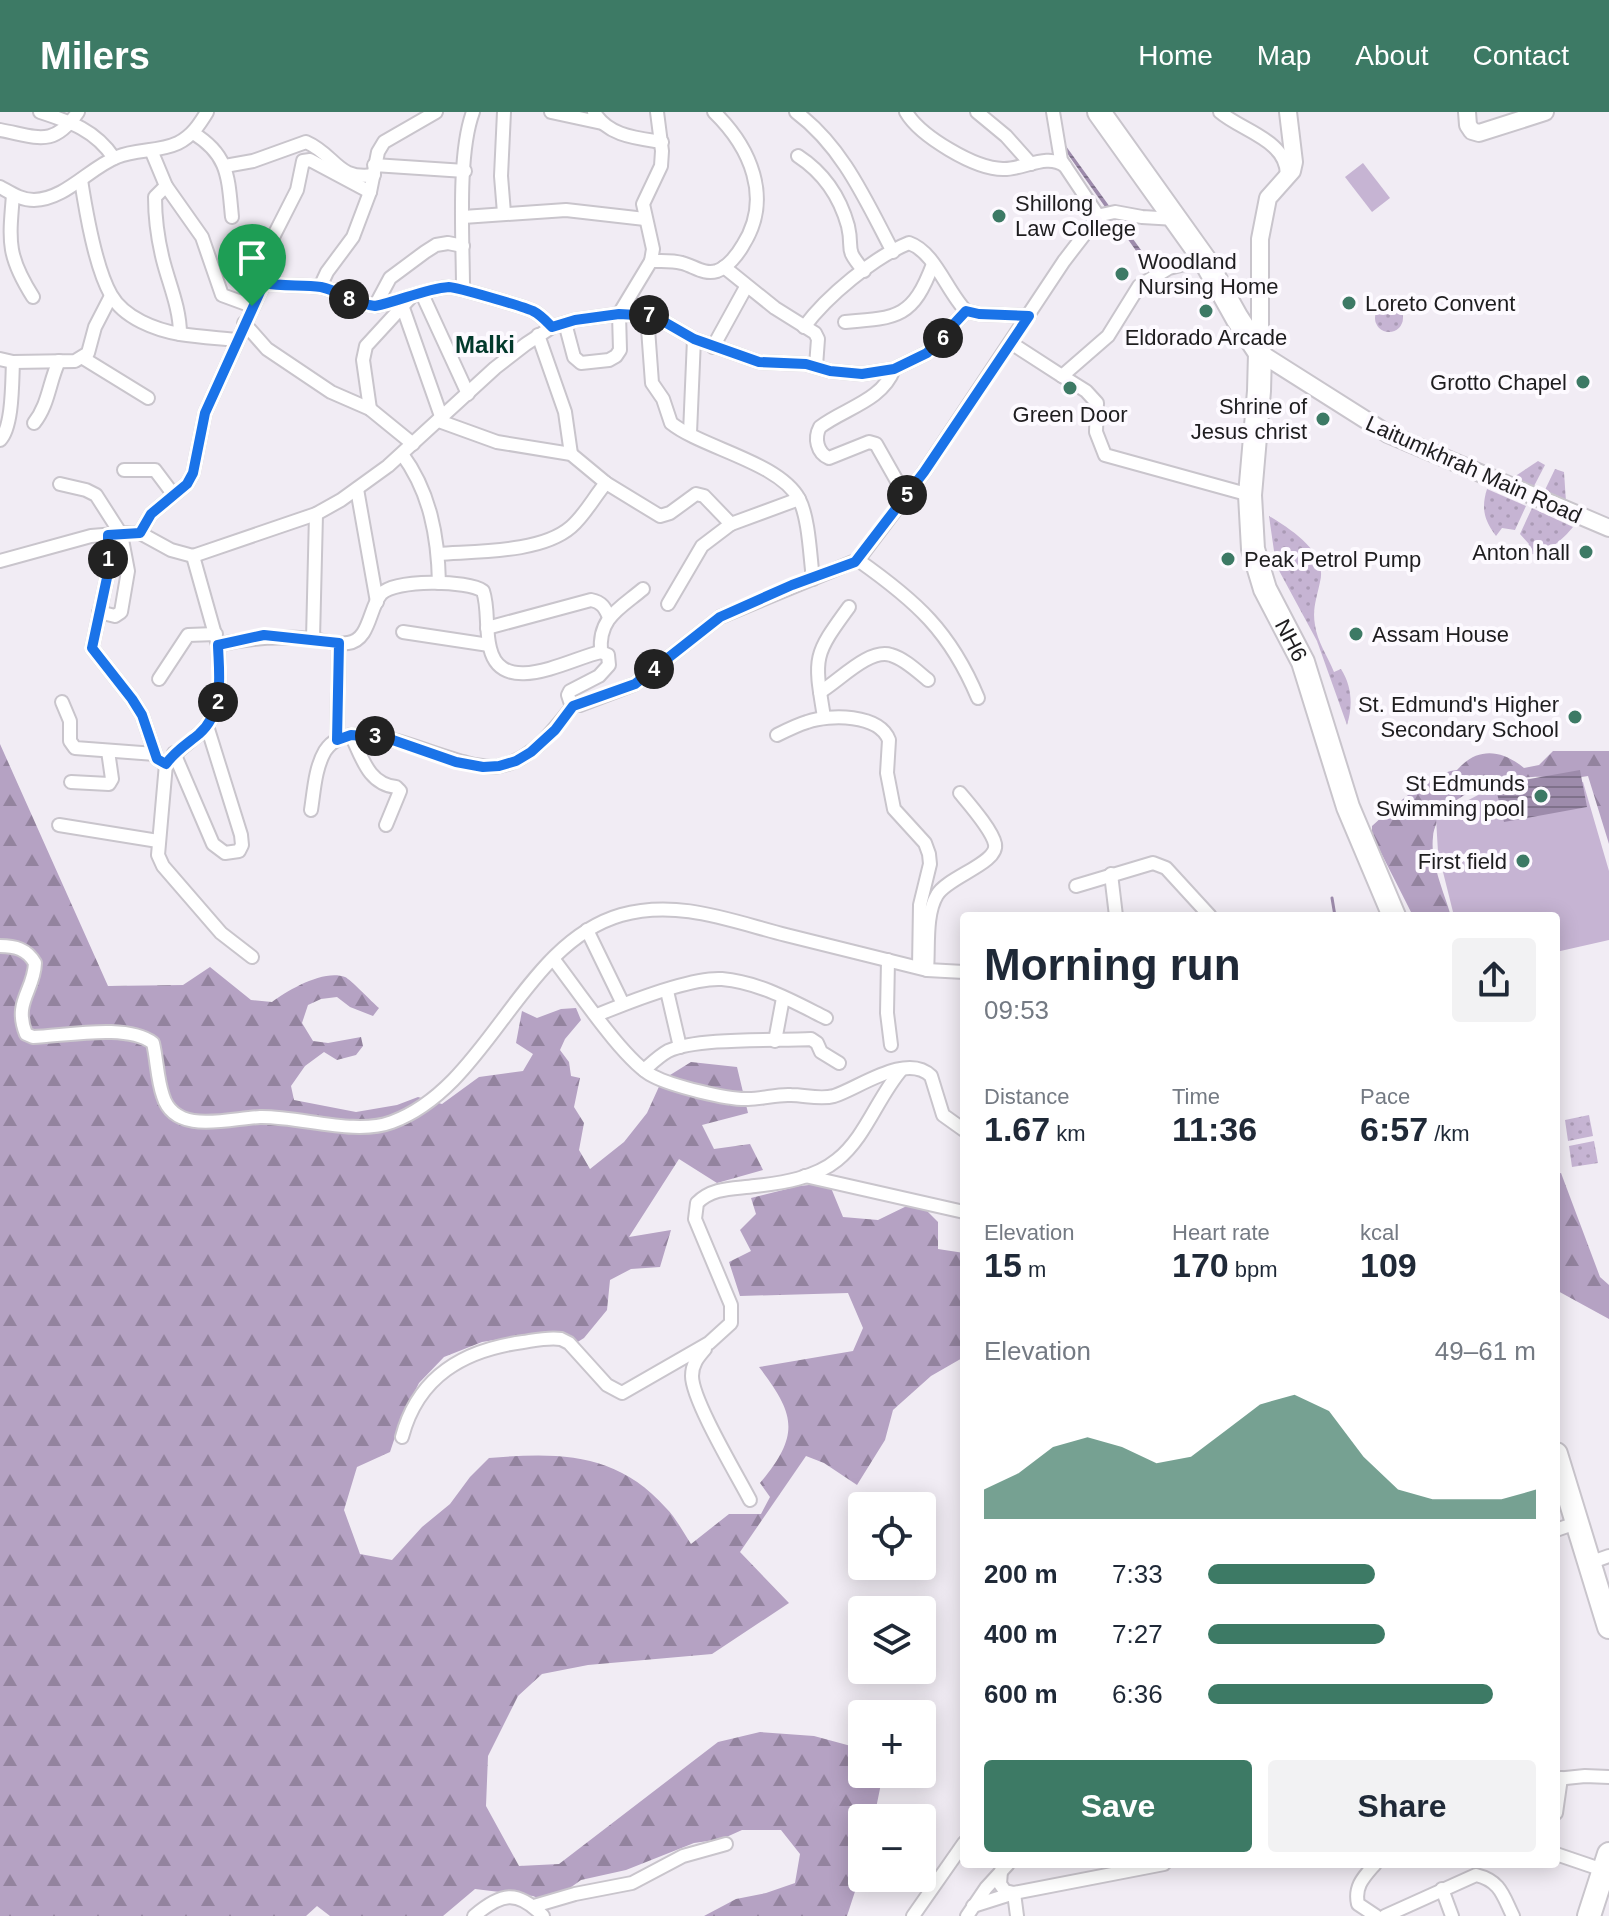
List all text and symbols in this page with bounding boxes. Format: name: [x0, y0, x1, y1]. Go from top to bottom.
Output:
text: Milers: [40, 35, 150, 77]
text: Home: [1138, 40, 1213, 71]
text: Map: [1257, 40, 1311, 71]
text: About: [1355, 40, 1429, 71]
text: Contact: [1473, 40, 1569, 71]
place label: Shillong Law College: [1015, 191, 1136, 241]
marker: Shillong Law College: [990, 207, 1008, 225]
pin: [218, 224, 286, 306]
icon: arrive: [230, 236, 274, 280]
place label: Woodland Nursing Home: [1138, 249, 1279, 299]
marker: Woodland Nursing Home: [1113, 265, 1131, 283]
pin: 8: [329, 279, 369, 319]
text: 8: [343, 286, 355, 311]
place label: Loreto Convent: [1365, 291, 1515, 316]
marker: Loreto Convent: [1340, 294, 1358, 312]
pin: 7: [629, 295, 669, 335]
text: 7: [643, 302, 655, 327]
marker: Eldorado Arcade: [1197, 302, 1215, 320]
pin: 6: [923, 318, 963, 358]
text: 6: [937, 325, 949, 350]
place label: Eldorado Arcade: [1125, 325, 1287, 350]
district label: Malki: [455, 331, 515, 358]
place label: Grotto Chapel: [1430, 370, 1567, 395]
marker: Grotto Chapel: [1574, 373, 1592, 391]
marker: Green Door: [1061, 379, 1079, 397]
place label: Shrine of Jesus christ: [1191, 394, 1308, 444]
place label: Green Door: [1013, 402, 1127, 427]
marker: Shrine of Jesus christ: [1314, 410, 1332, 428]
street label: Laitumkhrah Main Road: [1362, 411, 1586, 528]
pin: 5: [887, 475, 927, 515]
text: 5: [901, 482, 913, 507]
pin: 1: [88, 539, 128, 579]
place label: Anton hall: [1472, 540, 1570, 565]
marker: Anton hall: [1577, 543, 1595, 561]
text: 1: [102, 546, 114, 571]
place label: Peak Petrol Pump: [1244, 547, 1421, 572]
marker: Peak Petrol Pump: [1219, 550, 1237, 568]
street label: NH6: [1270, 615, 1312, 666]
place label: Assam House: [1372, 622, 1509, 647]
marker: Assam House: [1347, 625, 1365, 643]
pin: 4: [634, 649, 674, 689]
text: 4: [648, 656, 660, 681]
pin: 2: [198, 682, 238, 722]
text: 2: [212, 689, 224, 714]
place label: St. Edmund's Higher Secondary School: [1358, 692, 1559, 742]
marker: St. Edmund's Higher Secondary School: [1566, 708, 1584, 726]
pin: 3: [355, 716, 395, 756]
text: 3: [369, 723, 381, 748]
place label: St Edmunds Swimming pool: [1376, 771, 1525, 821]
marker: St Edmunds Swimming pool: [1532, 787, 1550, 805]
place label: First field: [1418, 849, 1507, 874]
marker: First field: [1514, 852, 1532, 870]
button: share: [1452, 938, 1536, 1022]
text: Morning run: [984, 940, 1241, 989]
text: 09:53: [984, 995, 1049, 1025]
text: Distance: [984, 1084, 1070, 1109]
text: Time: [1172, 1084, 1220, 1109]
text: Pace: [1360, 1084, 1410, 1109]
text: 1.67: [984, 1110, 1050, 1148]
text: 11:36: [1172, 1110, 1257, 1148]
text: 6:57: [1360, 1110, 1428, 1148]
text: km: [1050, 1121, 1086, 1146]
text: /km: [1428, 1121, 1470, 1146]
text: Elevation: [984, 1220, 1075, 1245]
text: Heart rate: [1172, 1220, 1270, 1245]
text: kcal: [1360, 1220, 1399, 1245]
text: 15: [984, 1246, 1022, 1284]
text: 170: [1172, 1246, 1229, 1284]
text: 109: [1360, 1246, 1417, 1284]
text: m: [1022, 1257, 1046, 1282]
text: bpm: [1229, 1257, 1278, 1282]
text: Elevation: [984, 1336, 1091, 1366]
text: 49–61 m: [1435, 1336, 1536, 1366]
map controls: [848, 1492, 936, 1892]
button: locate: [848, 1492, 936, 1580]
text: 200 m: [984, 1559, 1058, 1589]
text: 7:33: [1112, 1559, 1163, 1589]
button: layers: [848, 1596, 936, 1684]
text: 400 m: [984, 1619, 1058, 1649]
text: 7:27: [1112, 1619, 1163, 1649]
text: 600 m: [984, 1679, 1058, 1709]
text: 6:36: [1112, 1679, 1163, 1709]
button: +: [848, 1700, 936, 1788]
button: Save: [984, 1760, 1252, 1852]
button: Share: [1268, 1760, 1536, 1852]
button: −: [848, 1804, 936, 1892]

